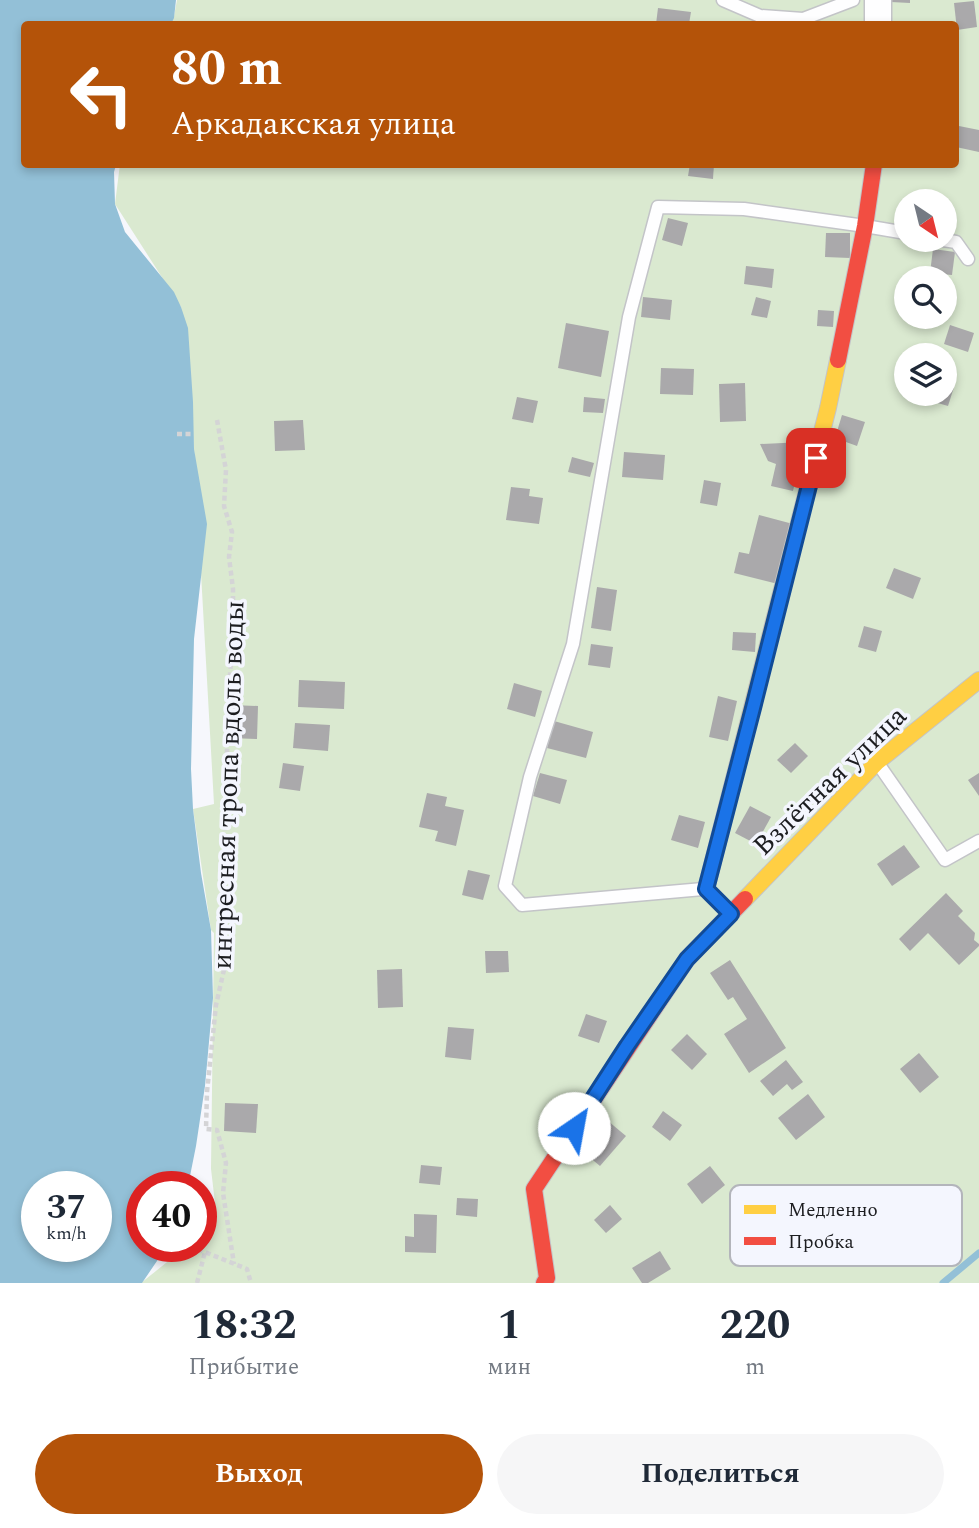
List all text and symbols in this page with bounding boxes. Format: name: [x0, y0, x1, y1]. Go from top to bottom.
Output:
text: 80 m: [171, 32, 282, 107]
icon: left: [56, 49, 147, 140]
text: Аркадакская улица: [171, 100, 456, 149]
north arrow: [894, 189, 957, 252]
map controls: [894, 189, 957, 406]
button: search: [894, 266, 957, 329]
button: layers: [894, 343, 957, 406]
pin: [786, 428, 846, 488]
icon: arrive: [797, 439, 835, 477]
street label: интресная тропа вдоль воды: [201, 600, 256, 970]
street label: Взлётная улица: [743, 696, 917, 866]
position arrow: [537, 1091, 611, 1165]
speed limit sign: 40: [126, 1171, 217, 1262]
text: 37: [47, 1181, 86, 1234]
legend: [730, 1185, 962, 1266]
text: Медленно: [788, 1196, 878, 1225]
text: km/h: [46, 1220, 87, 1247]
text: Пробка: [788, 1228, 855, 1257]
text: 18:32: [191, 1294, 297, 1357]
text: 1: [498, 1294, 521, 1357]
text: 220: [720, 1294, 790, 1357]
text: Прибытие: [189, 1350, 299, 1385]
text: мин: [488, 1350, 531, 1385]
text: m: [745, 1350, 765, 1385]
button: Выход: [35, 1434, 483, 1514]
button: Поделиться: [497, 1434, 944, 1514]

